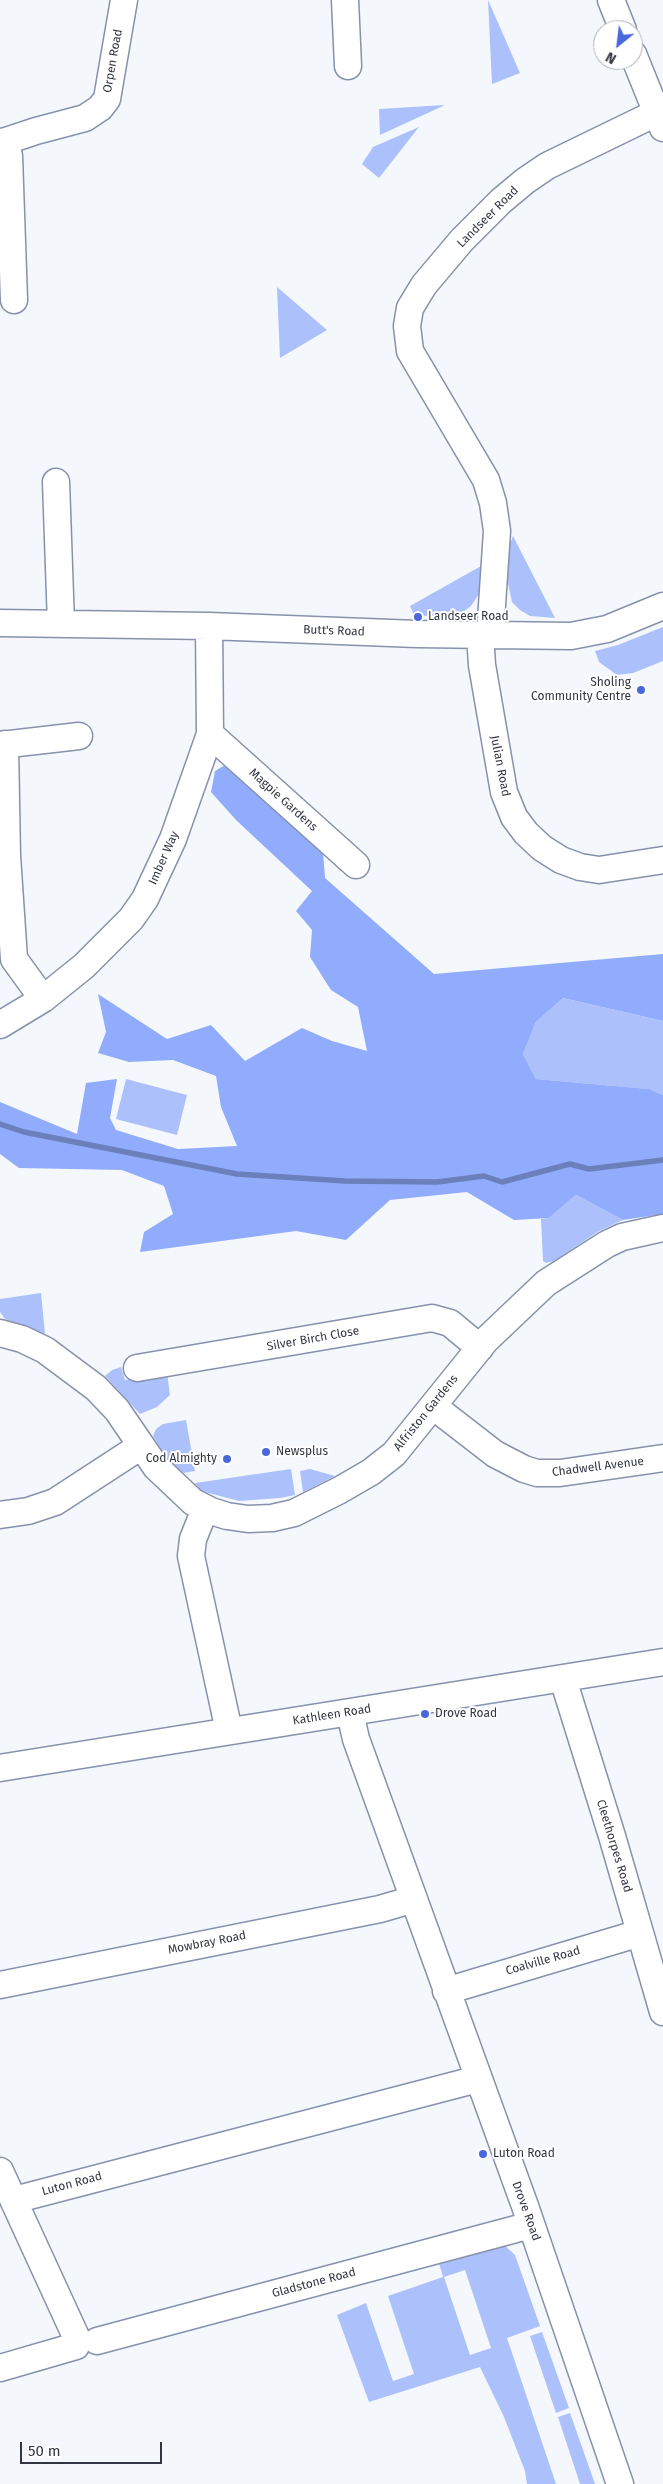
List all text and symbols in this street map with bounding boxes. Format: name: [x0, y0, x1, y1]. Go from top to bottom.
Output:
north arrow: [593, 20, 643, 70]
street label: Orpen Road: [100, 28, 126, 94]
text: N: [603, 48, 619, 67]
street label: Landseer Road: [454, 183, 522, 251]
place label: Landseer Road: [428, 610, 509, 624]
marker: Landseer Road: [412, 611, 424, 623]
street label: Butt's Road: [303, 623, 365, 639]
place label: Sholing Community Centre: [531, 676, 631, 704]
marker: Sholing Community Centre: [635, 684, 647, 696]
street label: Julian Road: [487, 734, 513, 798]
street label: Magpie Gardens: [246, 766, 320, 834]
street label: Imber Way: [146, 829, 182, 887]
street label: Silver Birch Close: [266, 1324, 360, 1354]
street label: Alfriston Gardens: [391, 1372, 461, 1454]
place label: Newsplus: [276, 1445, 328, 1459]
marker: Newsplus: [260, 1446, 272, 1458]
place label: Cod Almighty: [146, 1452, 217, 1466]
marker: Cod Almighty: [221, 1453, 233, 1465]
street label: Chadwell Avenue: [551, 1454, 645, 1480]
street label: Kathleen Road: [292, 1702, 372, 1728]
place label: Drove Road: [435, 1707, 497, 1721]
marker: Drove Road: [419, 1708, 431, 1720]
street label: Cleethorpes Road: [593, 1798, 635, 1894]
street label: Mowbray Road: [167, 1928, 247, 1958]
street label: Coalville Road: [504, 1943, 582, 1979]
place label: Luton Road: [493, 2147, 555, 2161]
marker: Luton Road: [477, 2148, 489, 2160]
street label: Luton Road: [40, 2169, 104, 2199]
street label: Drove Road: [509, 2179, 543, 2243]
street label: Gladstone Road: [271, 2265, 357, 2301]
scale bar: [22, 2432, 165, 2464]
text: 50 m: [28, 2442, 61, 2460]

